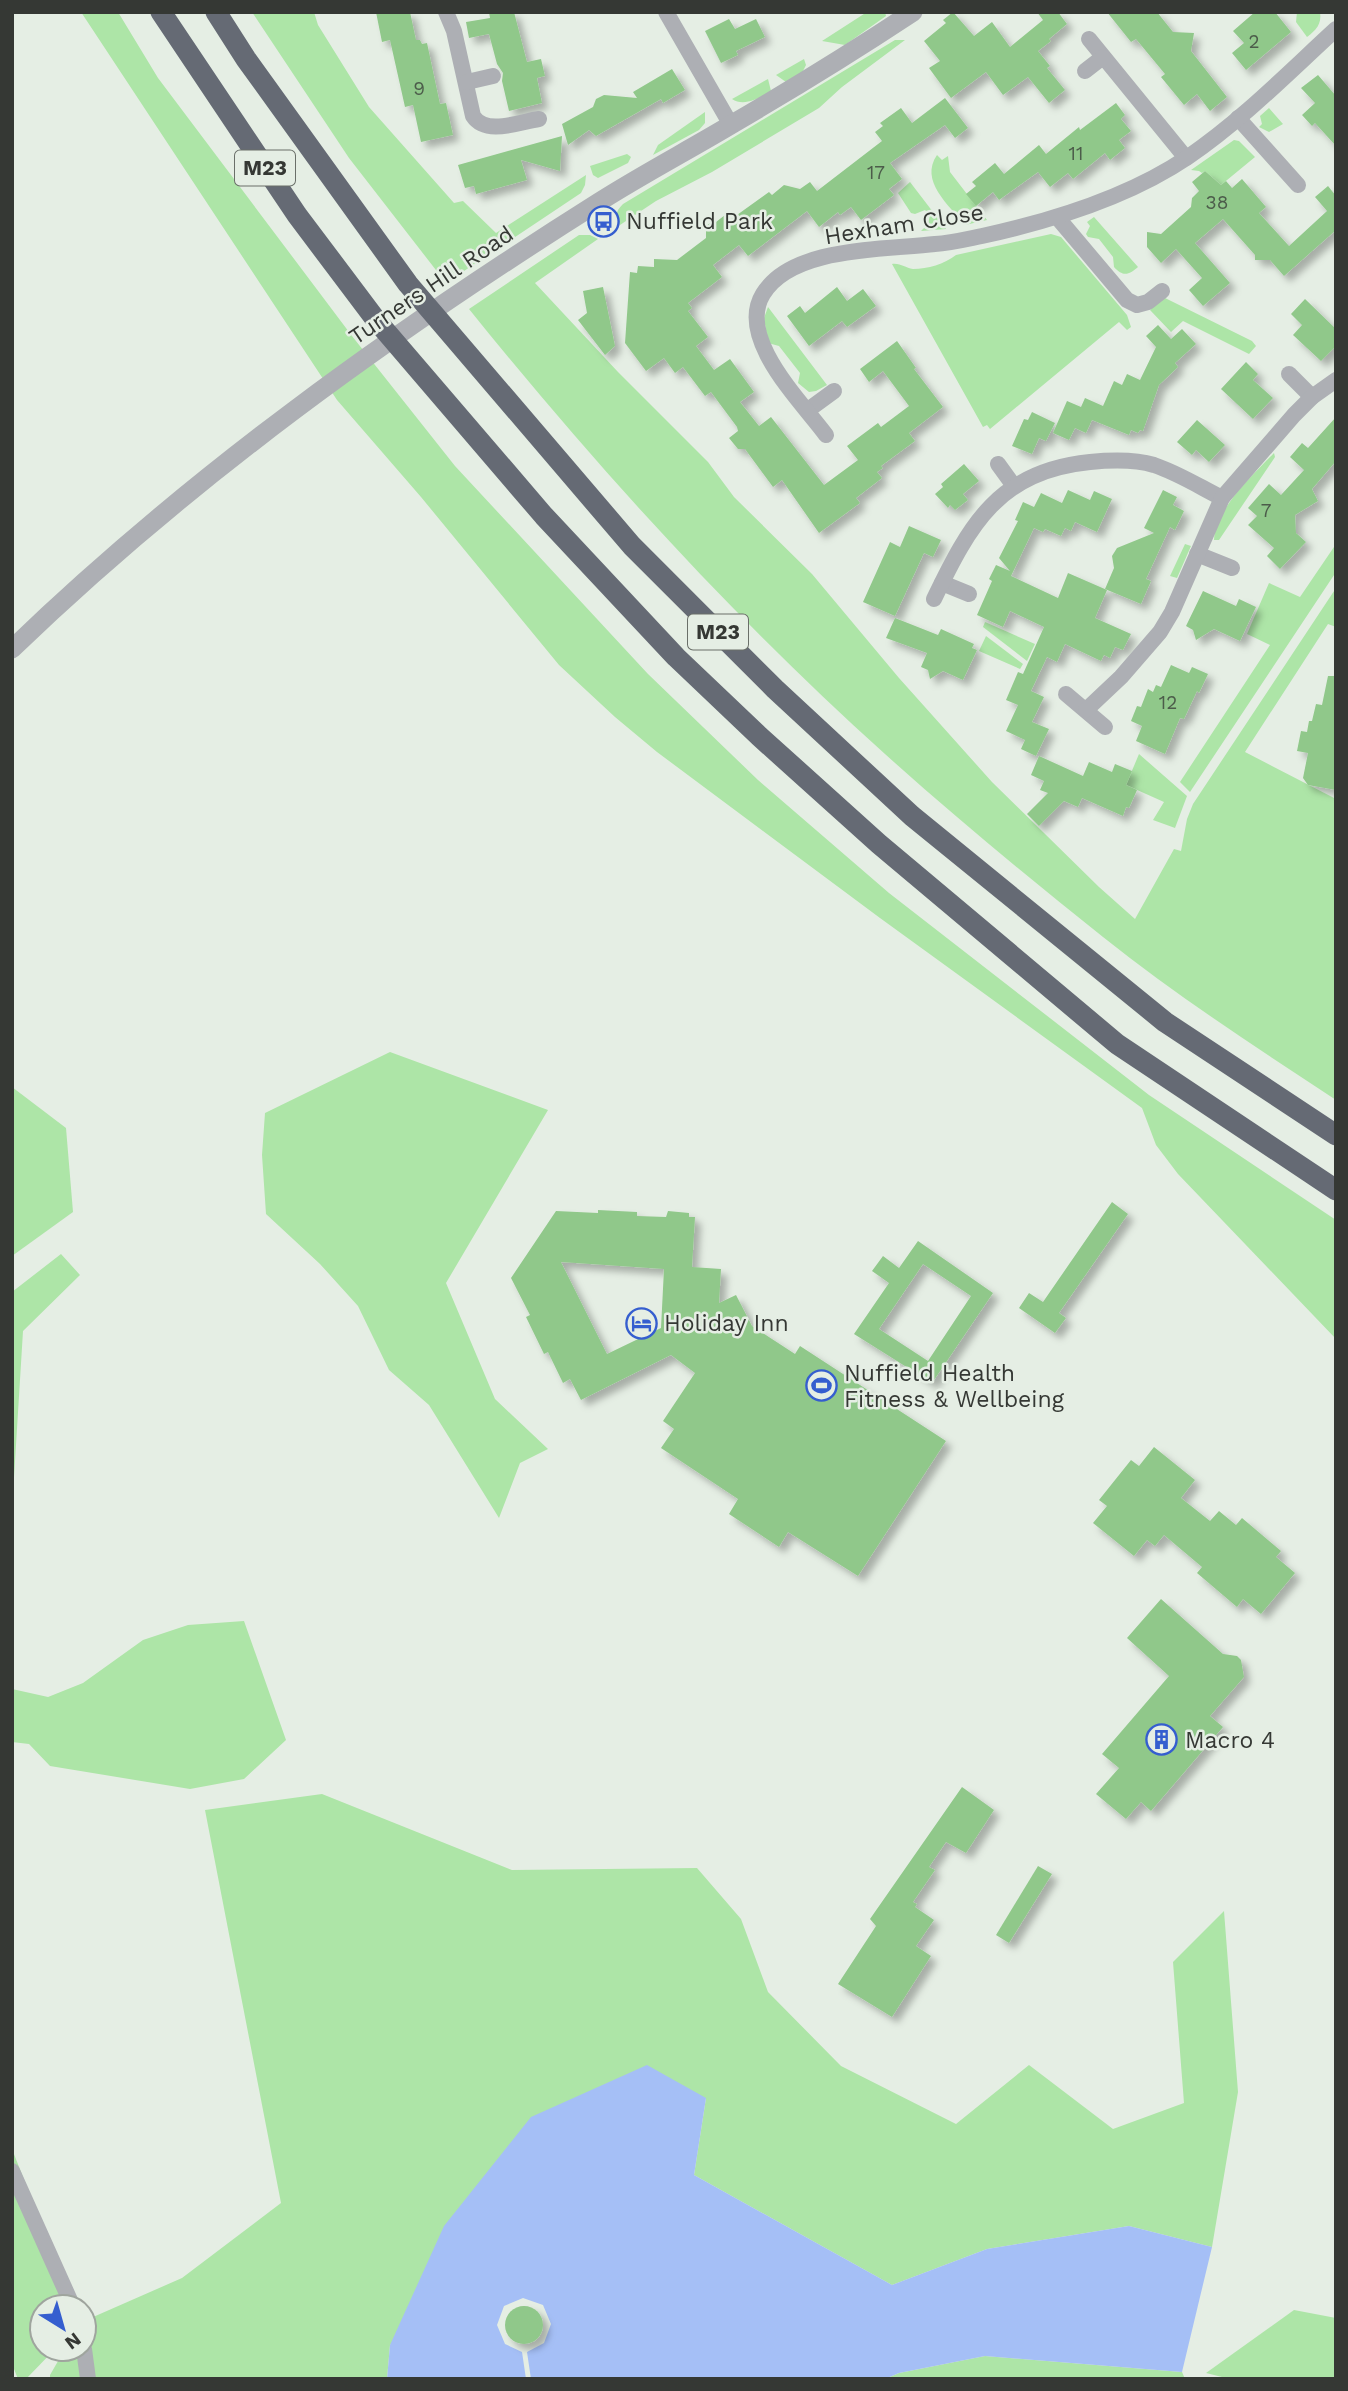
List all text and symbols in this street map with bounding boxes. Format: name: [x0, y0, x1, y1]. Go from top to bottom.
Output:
house number: 2: [1248, 30, 1260, 53]
house number: 9: [413, 77, 425, 100]
house number: 11: [1069, 142, 1083, 165]
road number: M23: [235, 150, 295, 186]
house number: 17: [867, 161, 885, 184]
house number: 38: [1206, 191, 1228, 214]
street label: Hexham Close: [823, 199, 986, 250]
bus stop icon: Nuffield Park: [586, 204, 620, 238]
place label: Nuffield Park: [626, 208, 773, 235]
street label: Turners Hill Road: [344, 220, 519, 350]
house number: 7: [1261, 499, 1271, 522]
road number: M23: [688, 614, 748, 650]
house number: 12: [1159, 691, 1177, 714]
hotel icon: Holiday Inn: [624, 1306, 658, 1340]
place label: Holiday Inn: [664, 1310, 789, 1337]
place label: Nuffield Health Fitness & Wellbeing: [844, 1360, 1065, 1413]
sports icon: Nuffield Health Fitness & Wellbeing: [804, 1369, 838, 1403]
building icon: Macro 4: [1145, 1723, 1179, 1757]
place label: Macro 4: [1185, 1727, 1275, 1754]
north arrow: [28, 2293, 98, 2363]
text: N: [60, 2328, 85, 2355]

